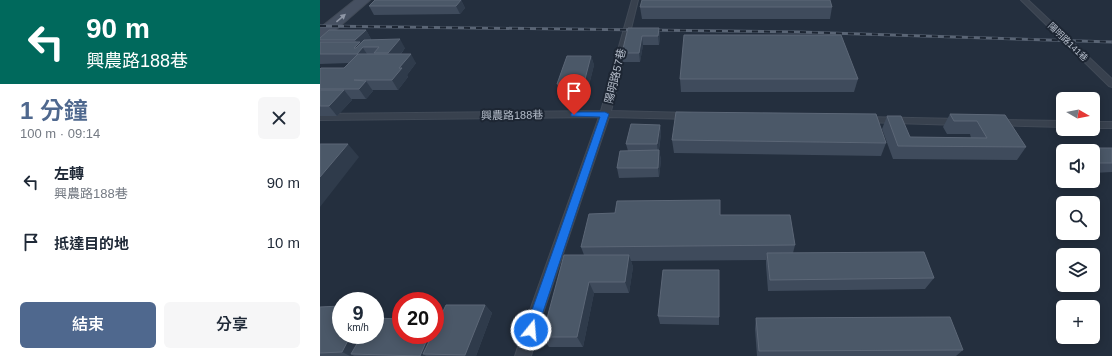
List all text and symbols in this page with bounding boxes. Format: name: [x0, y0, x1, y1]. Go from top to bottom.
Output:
text: 90 m: [86, 13, 150, 44]
one-way arrow: [336, 14, 347, 23]
icon: left: [20, 16, 72, 68]
street label: 陽明路141巷: [1046, 21, 1090, 63]
street label: 陽明路57巷: [602, 47, 628, 105]
text: 興農路188巷: [86, 51, 188, 71]
pin: [557, 74, 591, 115]
icon: arrive: [563, 80, 585, 102]
north arrow: [1056, 92, 1100, 136]
map controls: [1056, 92, 1100, 344]
text: 1 分鐘: [20, 97, 88, 124]
button: close: [258, 97, 300, 139]
street label: 興農路188巷: [481, 108, 543, 122]
text: 100 m · 09:14: [20, 126, 100, 141]
button: sound: [1056, 144, 1100, 188]
text: 左轉: [54, 165, 84, 182]
icon: left: [20, 171, 42, 193]
text: 90 m: [267, 174, 300, 191]
text: 興農路188巷: [54, 186, 128, 201]
button: search: [1056, 196, 1100, 240]
icon: arrive: [20, 231, 42, 253]
text: 10 m: [267, 234, 300, 251]
text: 抵達目的地: [54, 235, 129, 252]
button: layers: [1056, 248, 1100, 292]
speed limit sign: 20: [392, 292, 444, 344]
button: +: [1056, 300, 1100, 344]
button: 結束: [20, 302, 156, 348]
button: 分享: [164, 302, 300, 348]
text: 9: [352, 302, 364, 324]
position arrow: [510, 309, 552, 351]
text: km/h: [347, 322, 369, 333]

